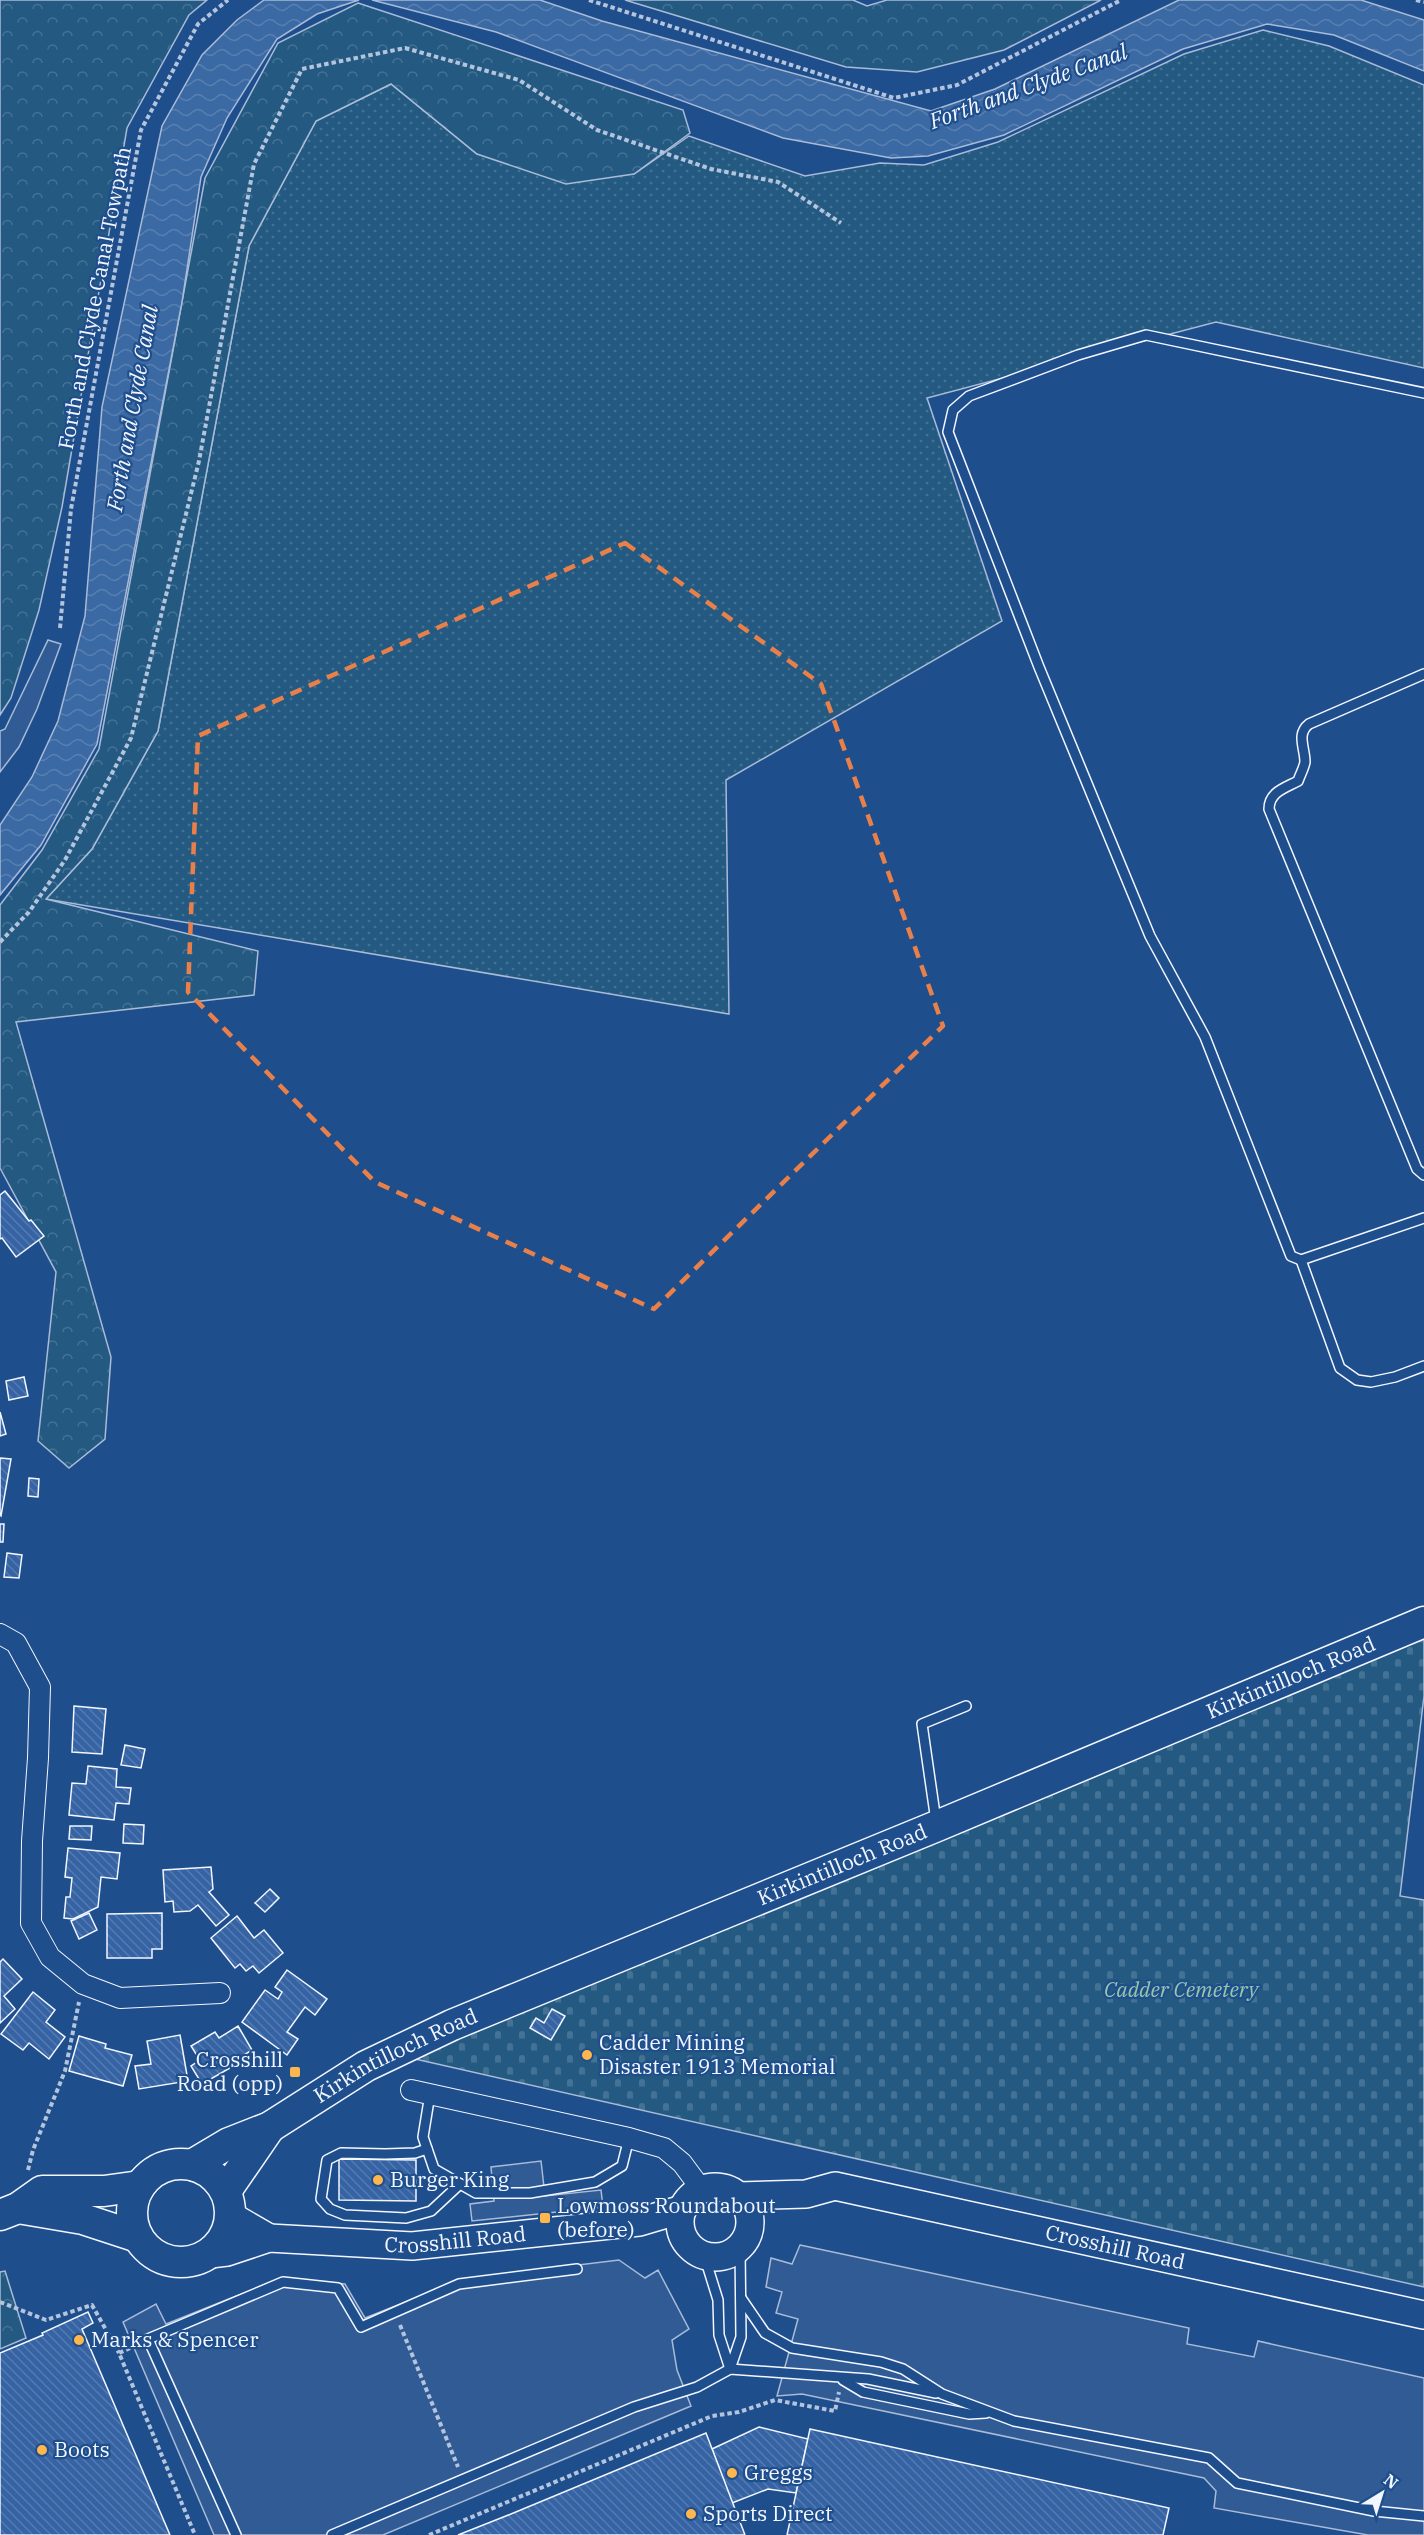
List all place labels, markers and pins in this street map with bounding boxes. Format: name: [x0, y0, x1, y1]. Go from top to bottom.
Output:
place label: Cadder Mining Disaster 1913 Memorial: [599, 2028, 835, 2080]
place label: Crosshill Road (opp): [177, 2045, 283, 2097]
marker: Cadder Mining Disaster 1913 Memorial: [580, 2048, 594, 2062]
marker: Crosshill Road (opp): [288, 2065, 302, 2079]
place label: Burger King: [390, 2165, 510, 2193]
marker: Burger King: [371, 2173, 385, 2187]
place label: Lowmoss Roundabout (before): [557, 2191, 776, 2243]
marker: Lowmoss Roundabout (before): [538, 2211, 552, 2225]
place label: Marks & Spencer: [91, 2325, 259, 2353]
marker: Marks & Spencer: [72, 2333, 86, 2347]
place label: Boots: [54, 2435, 110, 2463]
marker: Boots: [35, 2443, 49, 2457]
place label: Greggs: [744, 2458, 813, 2486]
marker: Greggs: [725, 2466, 739, 2480]
place label: Sports Direct: [703, 2499, 832, 2527]
marker: Sports Direct: [684, 2507, 698, 2521]

